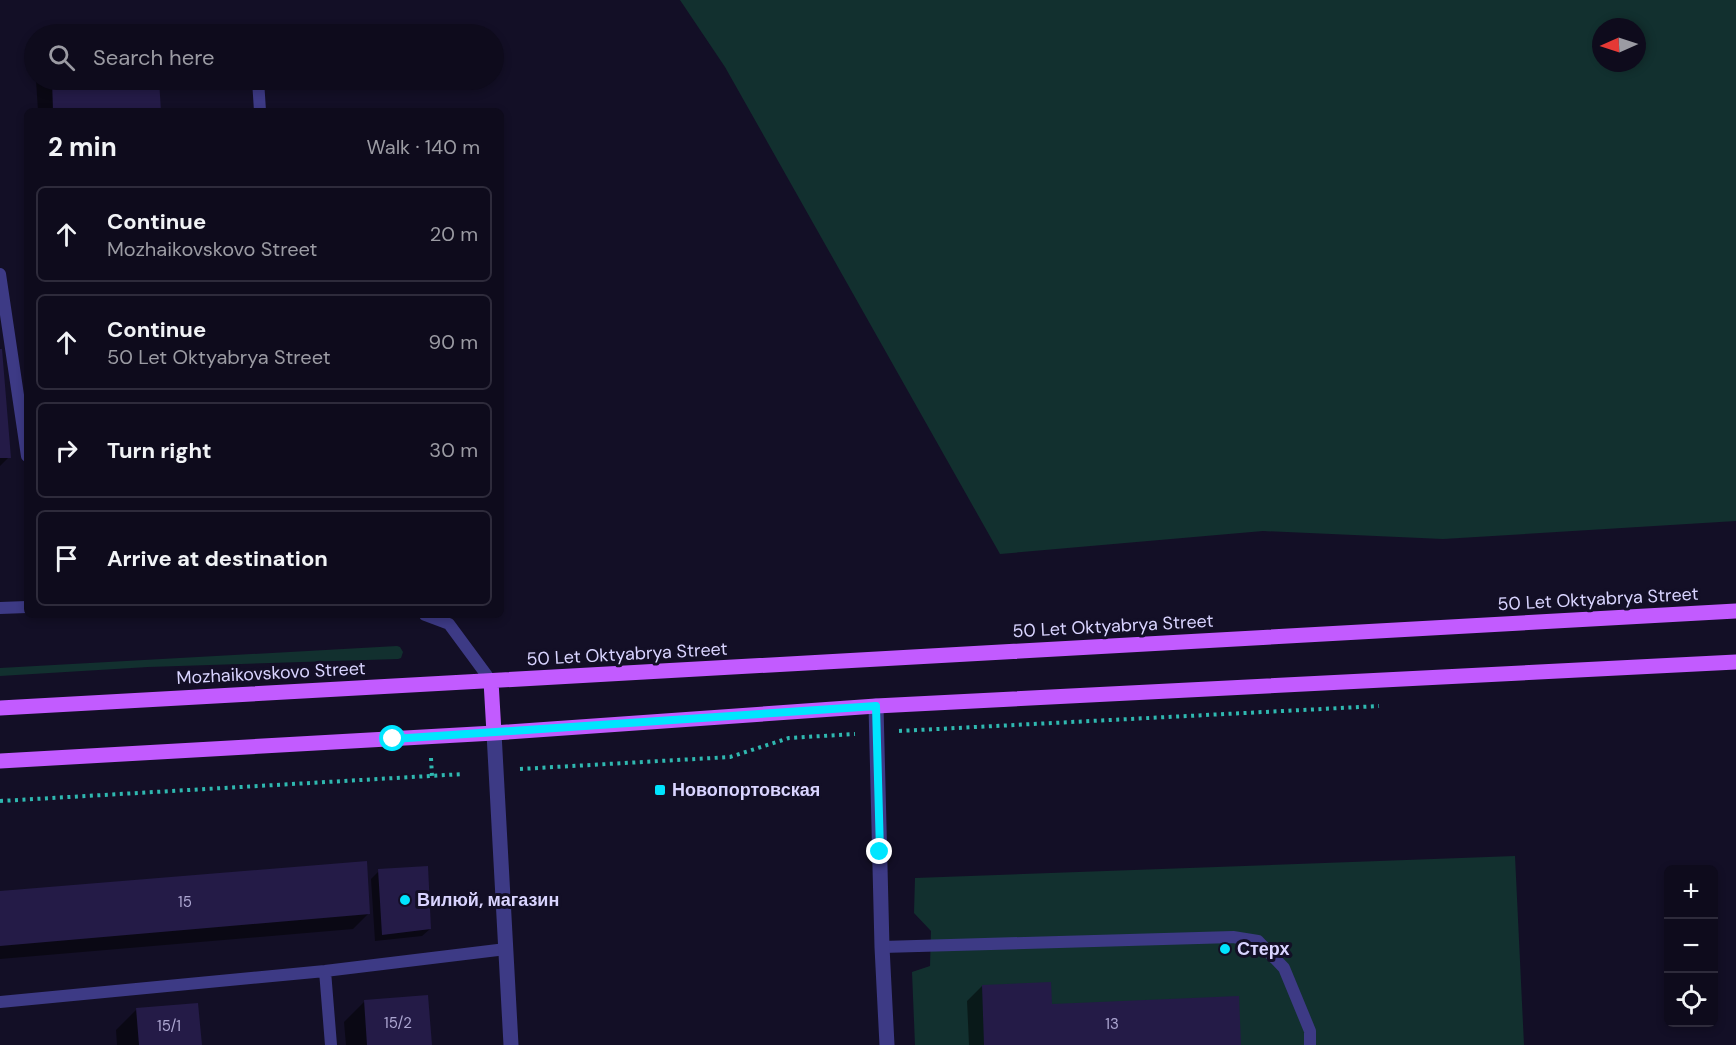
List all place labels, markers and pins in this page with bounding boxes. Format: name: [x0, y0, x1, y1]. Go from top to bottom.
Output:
place label: Новопортовская: [672, 778, 820, 802]
marker: Новопортовская: [653, 783, 667, 797]
place label: Вилюй, магазин: [417, 888, 559, 912]
marker: Вилюй, магазин: [398, 893, 412, 907]
place label: Стерх: [1237, 937, 1290, 961]
marker: Стерх: [1218, 942, 1232, 956]

